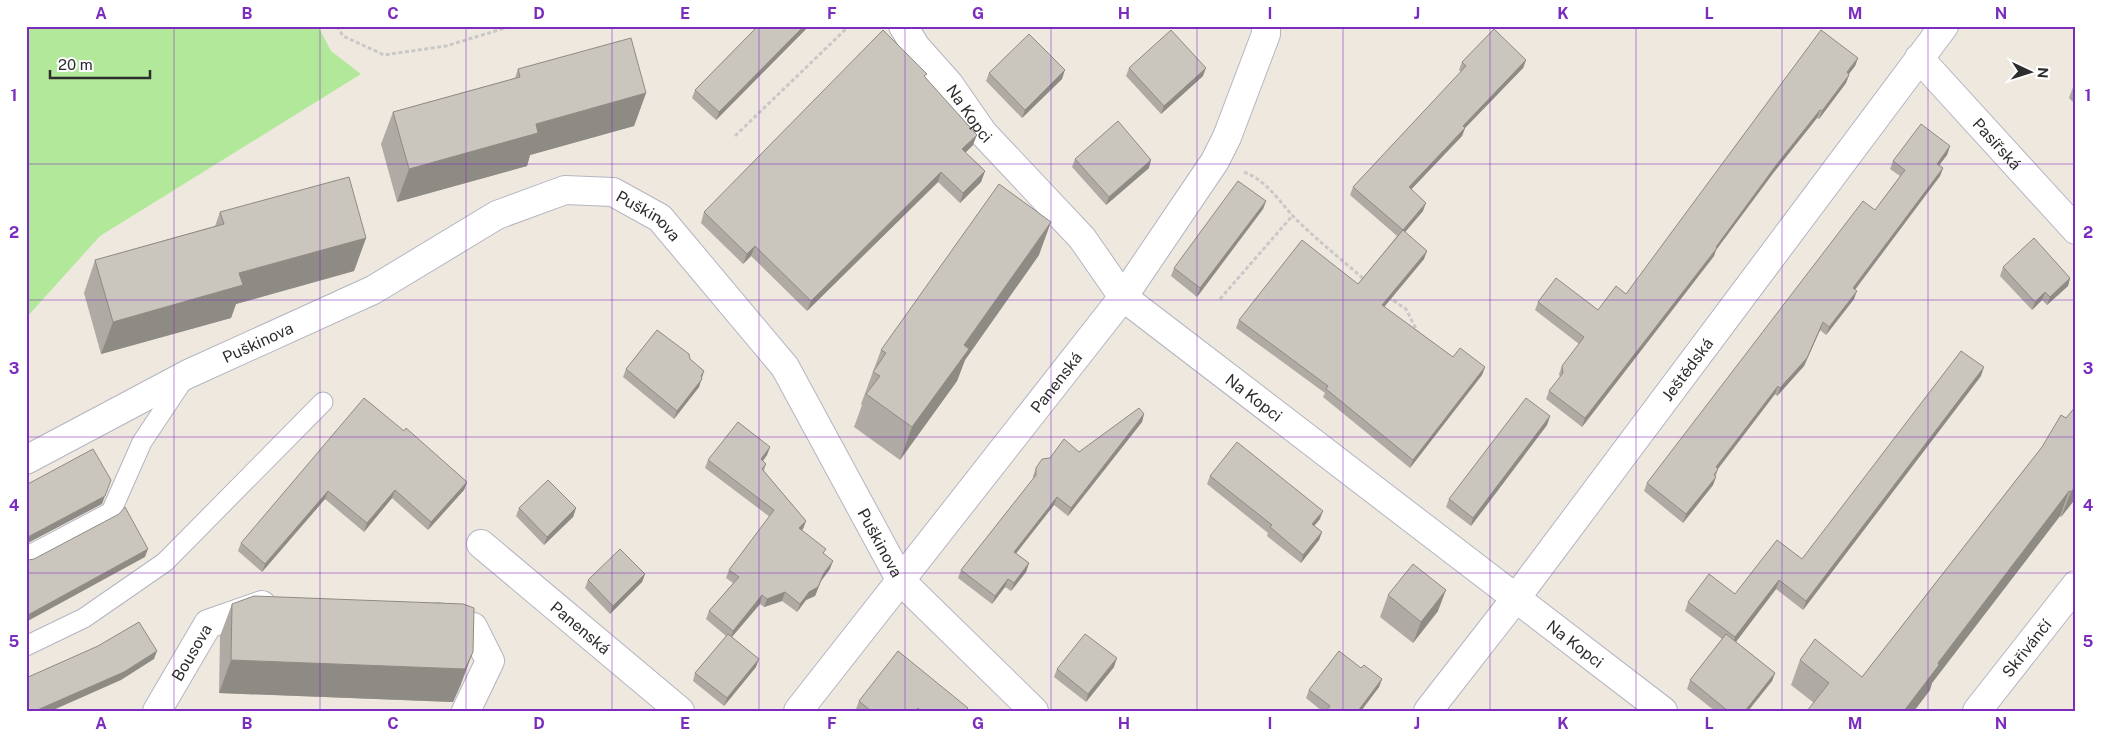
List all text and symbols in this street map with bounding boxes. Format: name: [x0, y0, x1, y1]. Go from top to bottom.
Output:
text: A: [95, 4, 107, 23]
text: B: [242, 4, 253, 23]
text: C: [387, 4, 399, 23]
text: D: [533, 4, 545, 23]
text: E: [680, 4, 690, 23]
text: F: [827, 4, 837, 23]
text: G: [972, 4, 984, 23]
text: H: [1118, 4, 1130, 23]
text: I: [1268, 4, 1272, 23]
text: J: [1414, 4, 1420, 23]
text: K: [1557, 4, 1569, 23]
text: L: [1704, 4, 1714, 23]
text: M: [1848, 4, 1862, 23]
text: N: [1995, 4, 2007, 23]
scale bar: [50, 48, 150, 80]
north arrow: [2004, 48, 2054, 98]
text: 20 m: [58, 56, 93, 73]
text: N: [2035, 67, 2051, 79]
street label: Na Kopci: [943, 81, 996, 146]
text: 1: [11, 86, 17, 105]
text: 1: [2085, 86, 2091, 105]
street label: Pasířská: [1969, 114, 2025, 173]
street label: Puškinova: [613, 186, 685, 245]
text: 2: [9, 223, 19, 242]
text: 2: [2083, 223, 2093, 242]
street label: Puškinova: [219, 318, 296, 367]
street label: Ještědská: [1658, 334, 1717, 404]
street label: Panenská: [1026, 348, 1086, 416]
text: 3: [9, 359, 19, 378]
text: 3: [2083, 359, 2093, 378]
street label: Na Kopci: [1222, 370, 1286, 425]
text: 4: [9, 496, 20, 515]
text: 4: [2083, 496, 2094, 515]
street label: Puškinova: [854, 505, 907, 580]
street label: Panenská: [547, 597, 614, 658]
street label: Skřivánčí: [1998, 614, 2056, 681]
street label: Na Kopci: [1543, 616, 1607, 671]
street label: Bousova: [167, 620, 215, 684]
text: 5: [9, 632, 20, 651]
text: 5: [2083, 632, 2094, 651]
text: A: [95, 714, 107, 733]
text: B: [242, 714, 253, 733]
text: C: [387, 714, 399, 733]
text: D: [533, 714, 545, 733]
text: E: [680, 714, 690, 733]
text: F: [827, 714, 837, 733]
text: G: [972, 714, 984, 733]
text: H: [1118, 714, 1130, 733]
text: I: [1268, 714, 1272, 733]
text: J: [1414, 714, 1420, 733]
text: K: [1557, 714, 1569, 733]
text: L: [1704, 714, 1714, 733]
text: M: [1848, 714, 1862, 733]
text: N: [1995, 714, 2007, 733]

